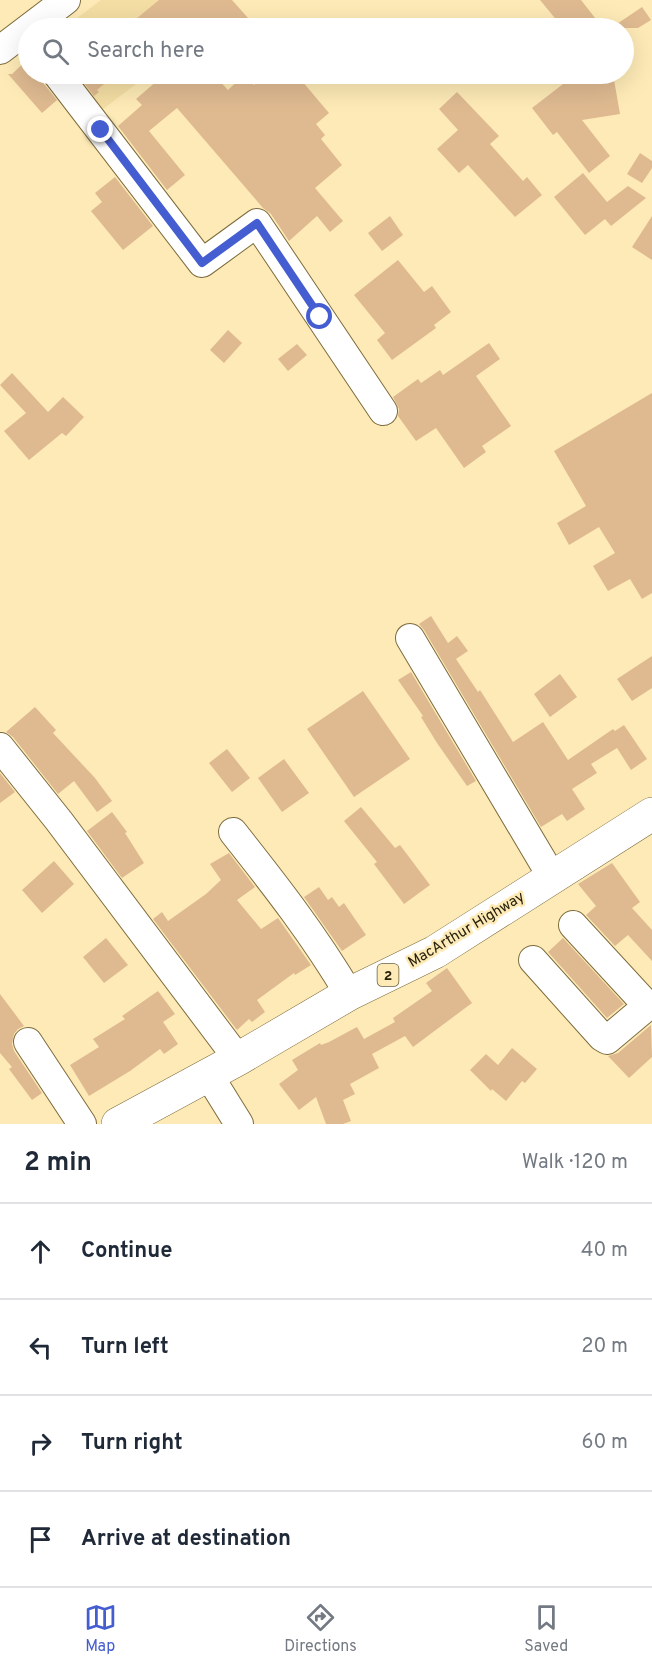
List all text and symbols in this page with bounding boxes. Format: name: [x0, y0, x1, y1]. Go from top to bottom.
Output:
search box: [18, 18, 634, 84]
icon: search: [39, 35, 72, 68]
text: Search here: [87, 38, 205, 65]
route end: [87, 116, 113, 142]
route start: [306, 303, 332, 329]
street label: MacArthur Highway: [405, 888, 529, 973]
road number: 2: [378, 964, 398, 986]
text: 2 min: [24, 1147, 92, 1180]
text: Walk · 120 m: [522, 1150, 628, 1176]
icon: ahead: [24, 1235, 57, 1268]
text: Continue: [81, 1238, 172, 1265]
text: 40 m: [581, 1238, 628, 1264]
icon: left: [24, 1331, 57, 1364]
text: Turn left: [81, 1334, 169, 1361]
text: 20 m: [581, 1334, 628, 1360]
icon: right: [24, 1427, 57, 1460]
text: Turn right: [81, 1430, 183, 1457]
text: 60 m: [582, 1430, 628, 1456]
icon: arrive: [24, 1523, 57, 1556]
text: Arrive at destination: [81, 1526, 291, 1553]
tab: Map: [84, 1601, 117, 1657]
tab: Directions: [284, 1601, 357, 1657]
tab: Saved: [524, 1601, 568, 1657]

